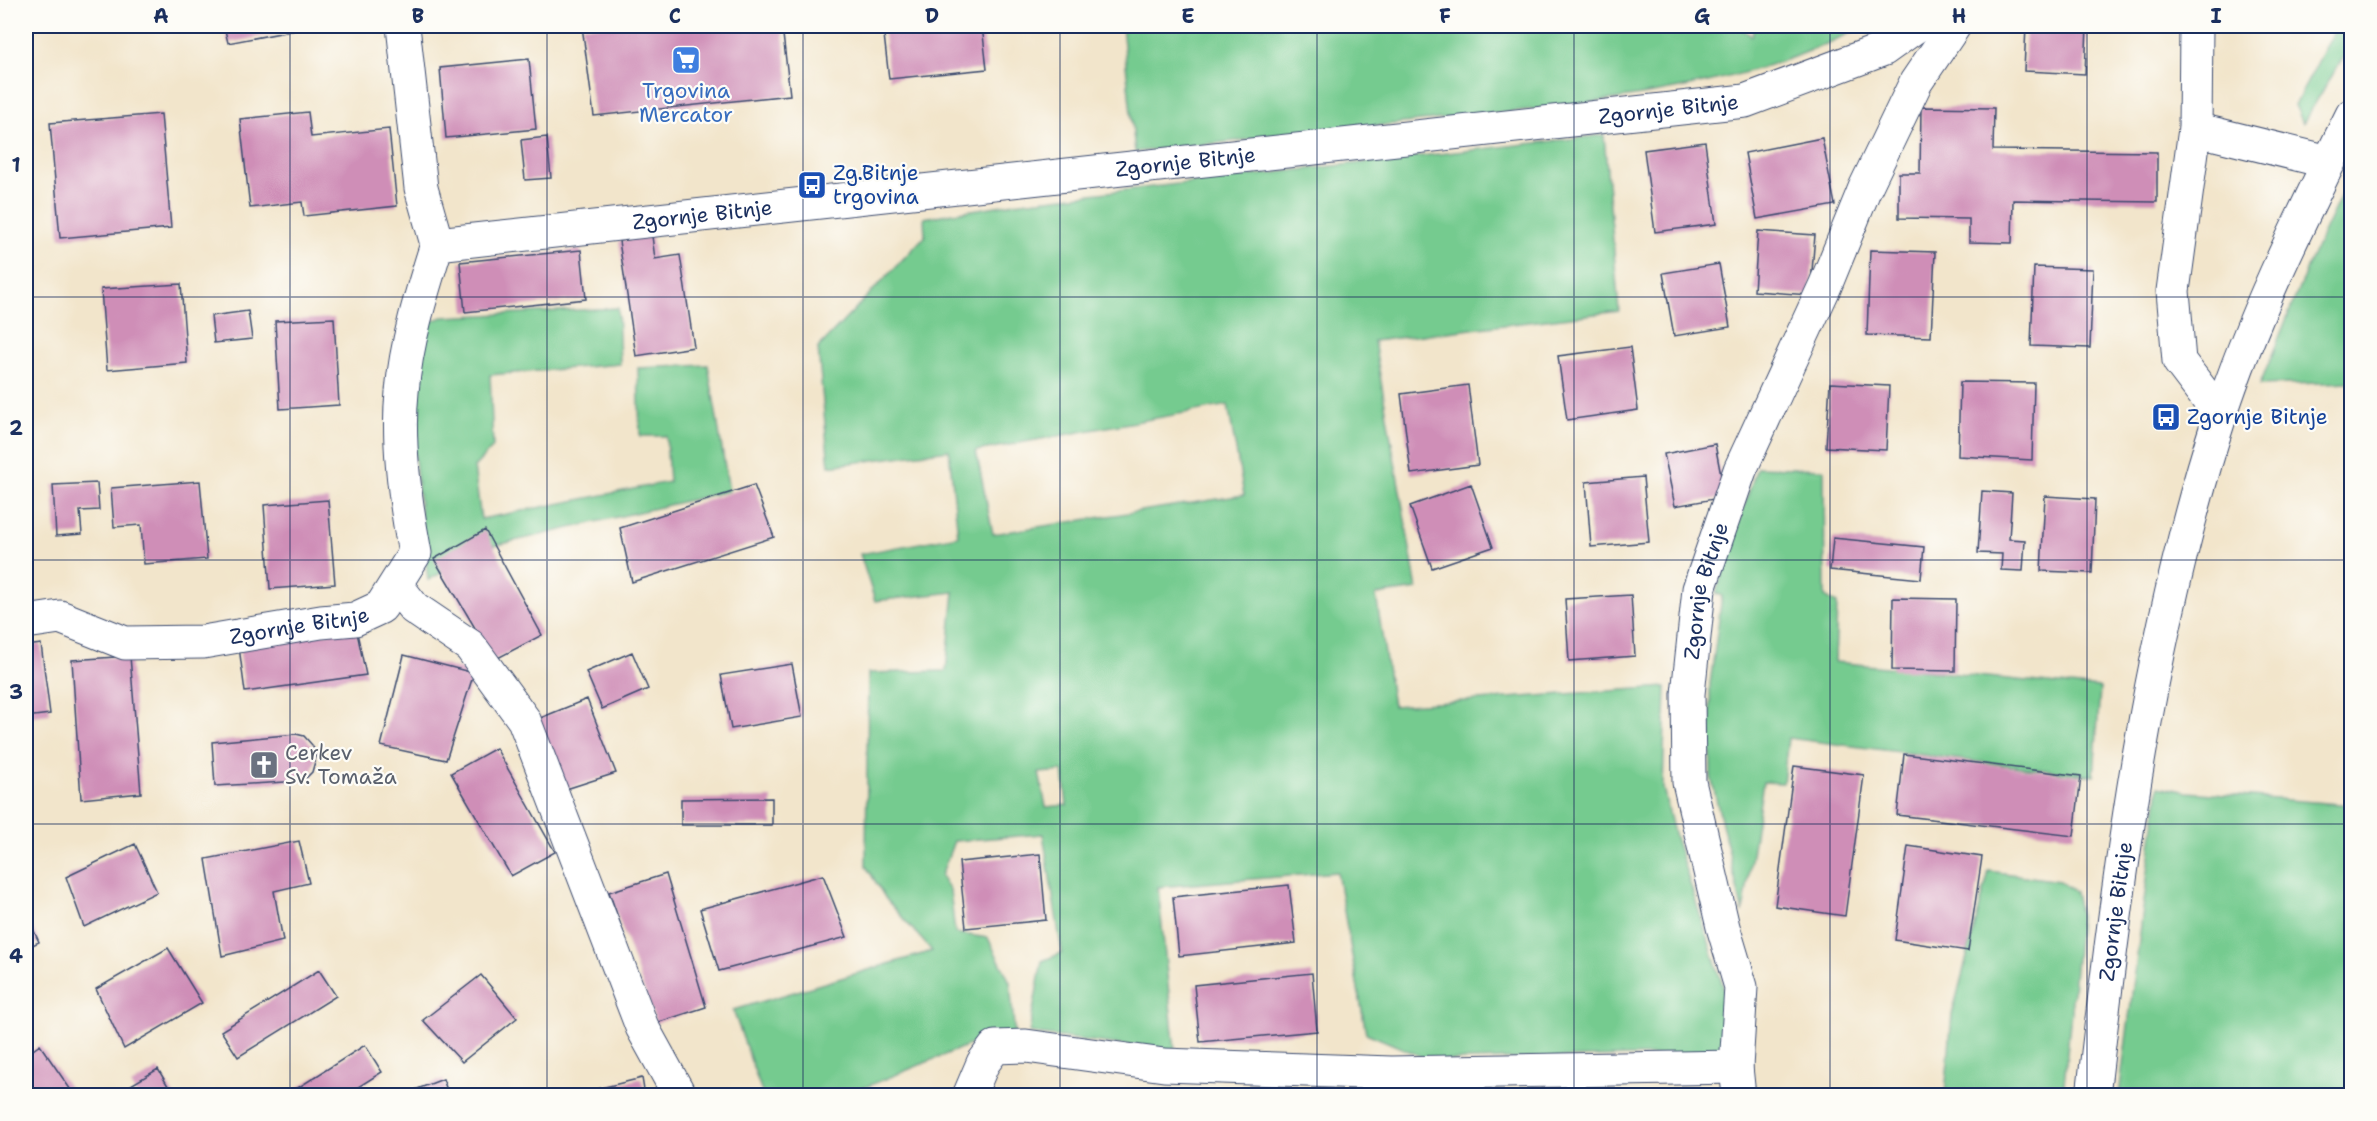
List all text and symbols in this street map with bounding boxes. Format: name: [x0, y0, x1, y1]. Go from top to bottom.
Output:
text: A: [153, 3, 169, 29]
text: B: [412, 3, 424, 29]
text: C: [669, 3, 681, 29]
text: D: [925, 3, 939, 29]
text: E: [1181, 3, 1195, 29]
text: F: [1439, 3, 1451, 29]
text: G: [1694, 3, 1710, 29]
text: H: [1952, 3, 1966, 29]
text: I: [2210, 3, 2222, 29]
supermarket icon: Trgovina Mercator: [670, 44, 702, 76]
place label: Trgovina Mercator: [639, 77, 733, 129]
street label: Zgornje Bitnje: [1597, 88, 1740, 131]
street label: Zgornje Bitnje: [1114, 141, 1257, 184]
text: 1: [11, 152, 21, 178]
place label: Zg.Bitnje trgovina: [833, 159, 919, 211]
bus stop icon: Zg.Bitnje trgovina: [796, 169, 828, 201]
street label: Zgornje Bitnje: [631, 193, 774, 237]
bus stop icon: Zgornje Bitnje: [2150, 401, 2182, 433]
place label: Zgornje Bitnje: [2187, 403, 2328, 431]
text: 2: [9, 415, 23, 441]
street label: Zgornje Bitnje: [1678, 518, 1735, 661]
street label: Zgornje Bitnje: [228, 600, 374, 651]
text: 3: [9, 679, 23, 705]
place label: Cerkev Sv. Tomaža: [285, 739, 397, 791]
church icon: Cerkev Sv. Tomaža: [248, 749, 280, 781]
street label: Zgornje Bitnje: [2093, 840, 2139, 983]
text: 4: [9, 943, 23, 969]

